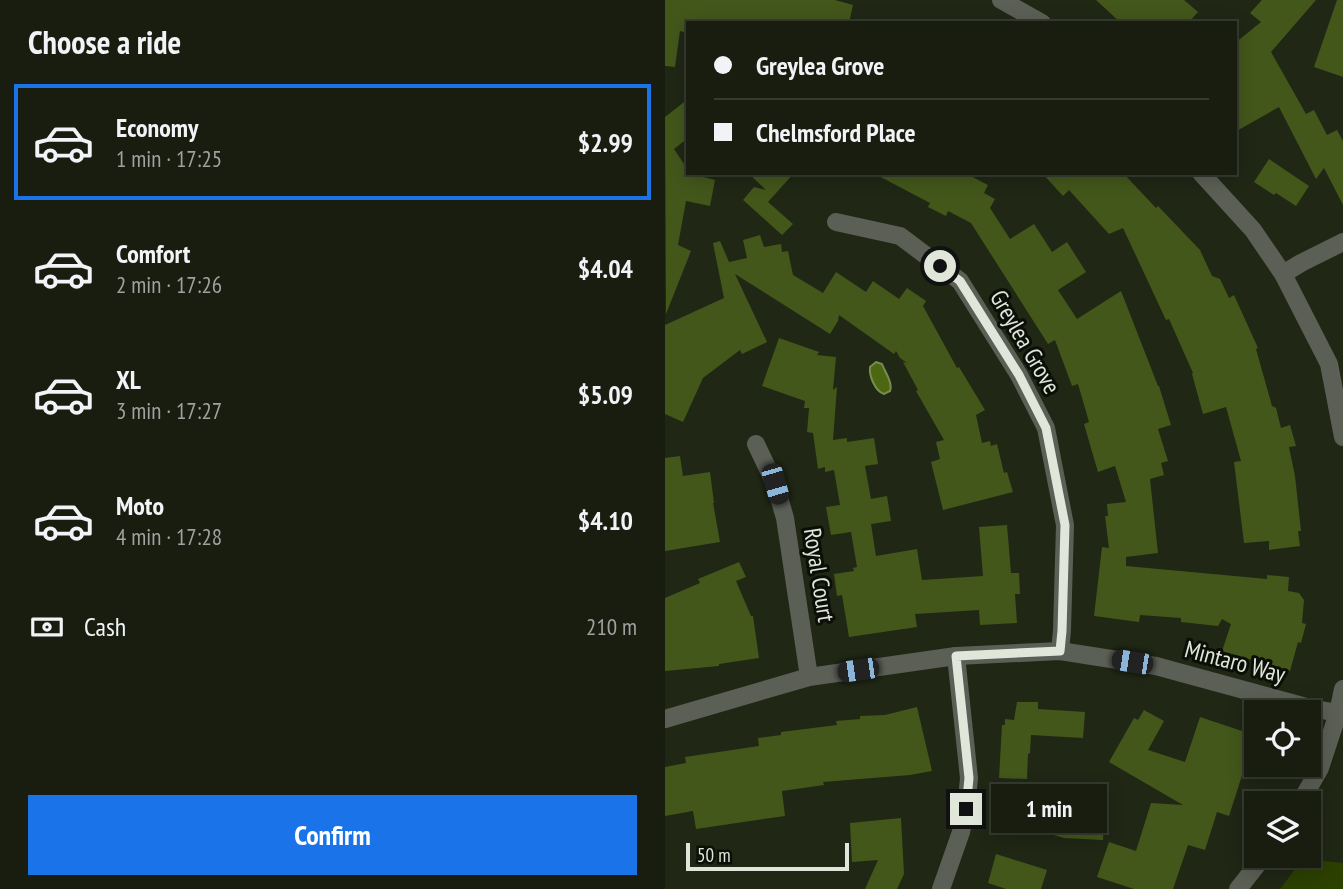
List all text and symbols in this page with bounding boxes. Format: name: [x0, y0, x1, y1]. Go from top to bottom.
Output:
text: Choose a ride: [28, 21, 181, 63]
text: Greylea Grove: [756, 49, 884, 82]
icon: car: [32, 111, 95, 174]
text: Economy: [116, 111, 198, 144]
text: Chelmsford Place: [756, 116, 916, 149]
text: $2.99: [578, 126, 633, 159]
text: 1 min · 17:25: [116, 144, 222, 173]
icon: car: [32, 237, 95, 300]
text: Comfort: [116, 237, 190, 270]
route start: [924, 250, 956, 282]
text: $4.04: [578, 252, 633, 285]
text: 2 min · 17:26: [116, 270, 222, 299]
street label: Greylea Grove: [983, 284, 1068, 399]
icon: car: [32, 363, 95, 426]
text: XL: [116, 363, 141, 396]
text: $5.09: [578, 378, 633, 411]
text: 3 min · 17:27: [116, 396, 222, 425]
car: [760, 461, 791, 507]
icon: car: [32, 489, 95, 552]
text: Moto: [116, 489, 164, 522]
text: $4.10: [578, 504, 633, 537]
text: 4 min · 17:28: [116, 522, 222, 551]
street label: Royal Court: [797, 526, 842, 625]
icon: cash: [28, 608, 66, 646]
text: Cash: [84, 610, 126, 643]
text: 210 m: [586, 612, 637, 641]
street label: Mintaro Way: [1181, 633, 1289, 690]
car: [1110, 648, 1155, 676]
car: [836, 657, 881, 683]
map controls: [1244, 700, 1321, 868]
button: locate: [1244, 700, 1321, 777]
callout: 1 min: [991, 784, 1106, 834]
button: layers: [1244, 791, 1321, 868]
route end: [950, 793, 982, 825]
text: 1 min: [1026, 794, 1072, 823]
button: Confirm: [28, 795, 637, 875]
scale bar: [686, 840, 849, 872]
text: 50 m: [697, 843, 731, 867]

